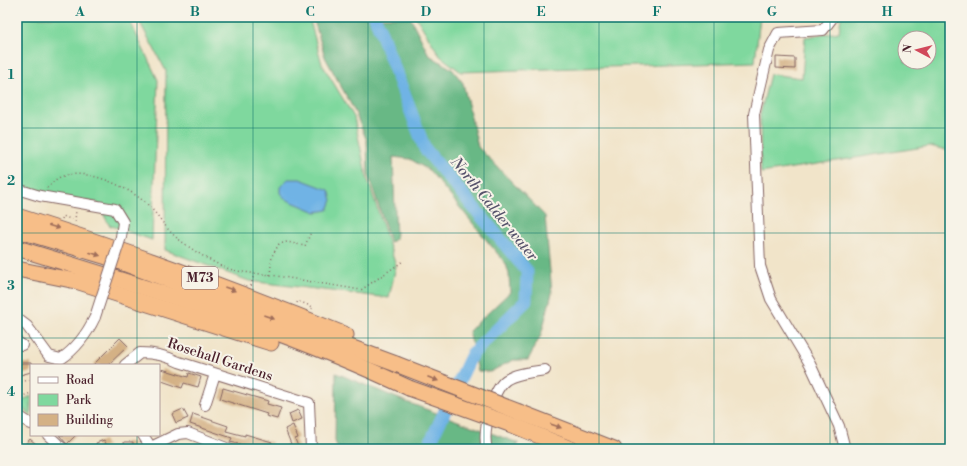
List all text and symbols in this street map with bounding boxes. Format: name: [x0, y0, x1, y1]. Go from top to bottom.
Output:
text: A: [74, 4, 85, 20]
text: B: [190, 4, 200, 20]
text: C: [305, 4, 315, 20]
text: D: [421, 4, 431, 20]
text: E: [536, 4, 546, 20]
text: F: [652, 4, 662, 20]
text: G: [767, 4, 778, 20]
text: H: [882, 4, 893, 20]
north arrow: [897, 30, 937, 70]
text: N: [901, 43, 916, 54]
text: 1: [8, 67, 15, 83]
water label: North Calder water: [446, 152, 542, 265]
text: 2: [7, 173, 15, 189]
one-way arrow: [48, 225, 60, 231]
one-way arrow: [89, 251, 101, 257]
road number: M73: [182, 267, 218, 289]
text: 3: [7, 278, 15, 294]
one-way arrow: [224, 286, 236, 292]
one-way arrow: [264, 315, 276, 321]
street label: Rosehall Gardens: [165, 334, 275, 386]
legend: [30, 364, 160, 436]
text: Road: [66, 373, 94, 388]
one-way arrow: [427, 376, 439, 382]
text: 4: [7, 384, 16, 400]
text: Park: [66, 393, 92, 408]
text: Building: [65, 413, 114, 428]
one-way arrow: [550, 423, 562, 429]

